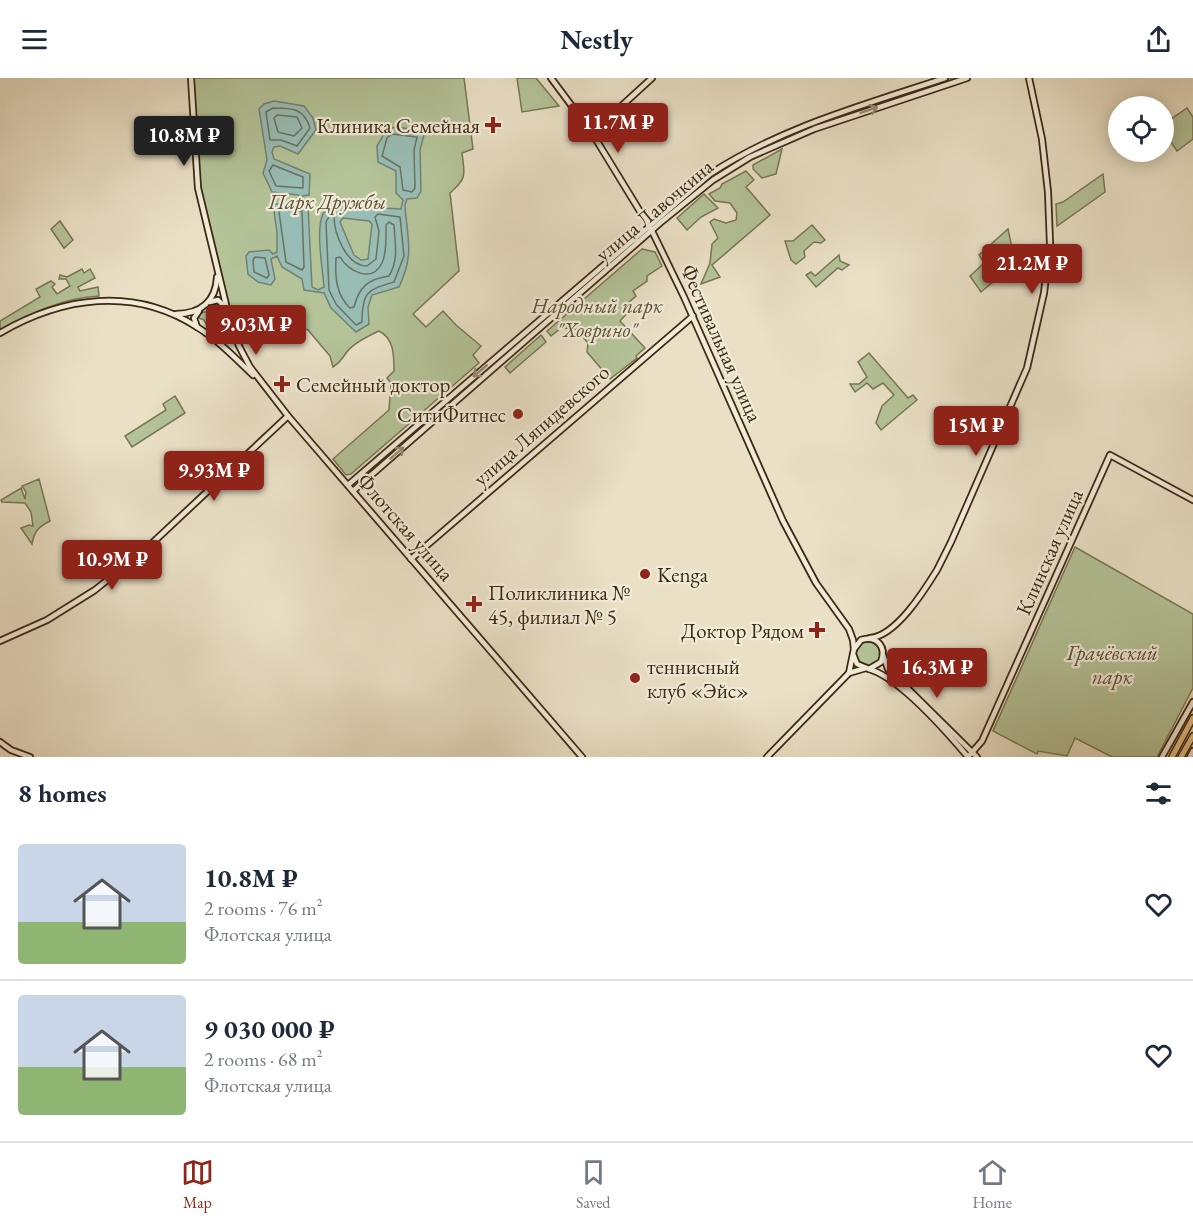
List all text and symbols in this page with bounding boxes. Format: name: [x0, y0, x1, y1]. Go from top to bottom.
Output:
text: Nestly: [560, 22, 633, 57]
icon: menu: [18, 23, 51, 56]
icon: share: [1142, 23, 1175, 56]
map controls: [1108, 96, 1174, 162]
button: locate: [1108, 96, 1174, 162]
pin: 11.7M ₽: [563, 103, 673, 154]
one-way arrow: [859, 103, 878, 114]
text: 11.7M ₽: [582, 109, 654, 135]
place label: Клиника Семейная: [316, 112, 480, 139]
pin: 10.8M ₽: [129, 116, 239, 167]
marker: Клиника Семейная: [484, 116, 502, 134]
text: 10.8M ₽: [148, 122, 220, 148]
street label: улица Лавочкина: [590, 152, 719, 267]
park label: Парк Дружбы: [267, 188, 386, 215]
pin: 21.2M ₽: [977, 244, 1087, 295]
text: 21.2M ₽: [996, 250, 1068, 276]
street label: Фестивальная улица: [675, 260, 769, 427]
park label: Народный парк "Ховрино": [531, 292, 663, 343]
pin: 9.03M ₽: [201, 305, 311, 356]
text: 9.03M ₽: [220, 311, 292, 337]
street label: улица Ляпидевского: [467, 358, 615, 492]
one-way arrow: [473, 364, 488, 378]
place label: Семейный доктор: [296, 371, 451, 398]
marker: Семейный доктор: [273, 375, 291, 393]
place label: СитиФитнес: [397, 401, 506, 428]
pin: 15M ₽: [934, 406, 1018, 457]
marker: СитиФитнес: [511, 407, 525, 421]
text: 15M ₽: [948, 412, 1004, 438]
one-way arrow: [389, 446, 404, 460]
pin: 9.93M ₽: [159, 451, 269, 502]
text: 9.93M ₽: [178, 457, 250, 483]
street label: Флотская улица: [352, 468, 461, 587]
street label: Клинская улица: [1009, 484, 1089, 619]
pin: 10.9M ₽: [57, 540, 167, 591]
text: 10.9M ₽: [76, 546, 148, 572]
place label: Kenga: [657, 561, 709, 588]
marker: Kenga: [638, 567, 652, 581]
place label: Поликлиника № 45, филиал № 5: [488, 579, 630, 630]
marker: Поликлиника № 45, филиал № 5: [465, 595, 483, 613]
place label: Доктор Рядом: [681, 617, 804, 644]
marker: Доктор Рядом: [808, 621, 826, 639]
park label: Грачёвский парк: [1065, 639, 1158, 690]
pin: 16.3M ₽: [882, 648, 992, 699]
place label: теннисный клуб «Эйс»: [647, 653, 749, 704]
text: 16.3M ₽: [901, 654, 973, 680]
marker: теннисный клуб «Эйс»: [628, 671, 642, 685]
text: 8 homes: [18, 776, 107, 810]
icon: filters: [1142, 777, 1175, 810]
text: 10.8M ₽: [204, 861, 298, 895]
icon: home: [66, 868, 138, 940]
icon: heart: [1142, 888, 1175, 921]
text: 2 rooms · 76 m²: [204, 895, 323, 921]
text: Флотская улица: [204, 921, 332, 947]
text: 9 030 000 ₽: [204, 1012, 335, 1046]
icon: home: [66, 1019, 138, 1091]
icon: heart: [1142, 1039, 1175, 1072]
text: 2 rooms · 68 m²: [204, 1046, 323, 1072]
text: Флотская улица: [204, 1072, 332, 1098]
tab: Map: [181, 1156, 214, 1213]
tab: Saved: [576, 1156, 610, 1213]
tab: Home: [972, 1156, 1012, 1213]

